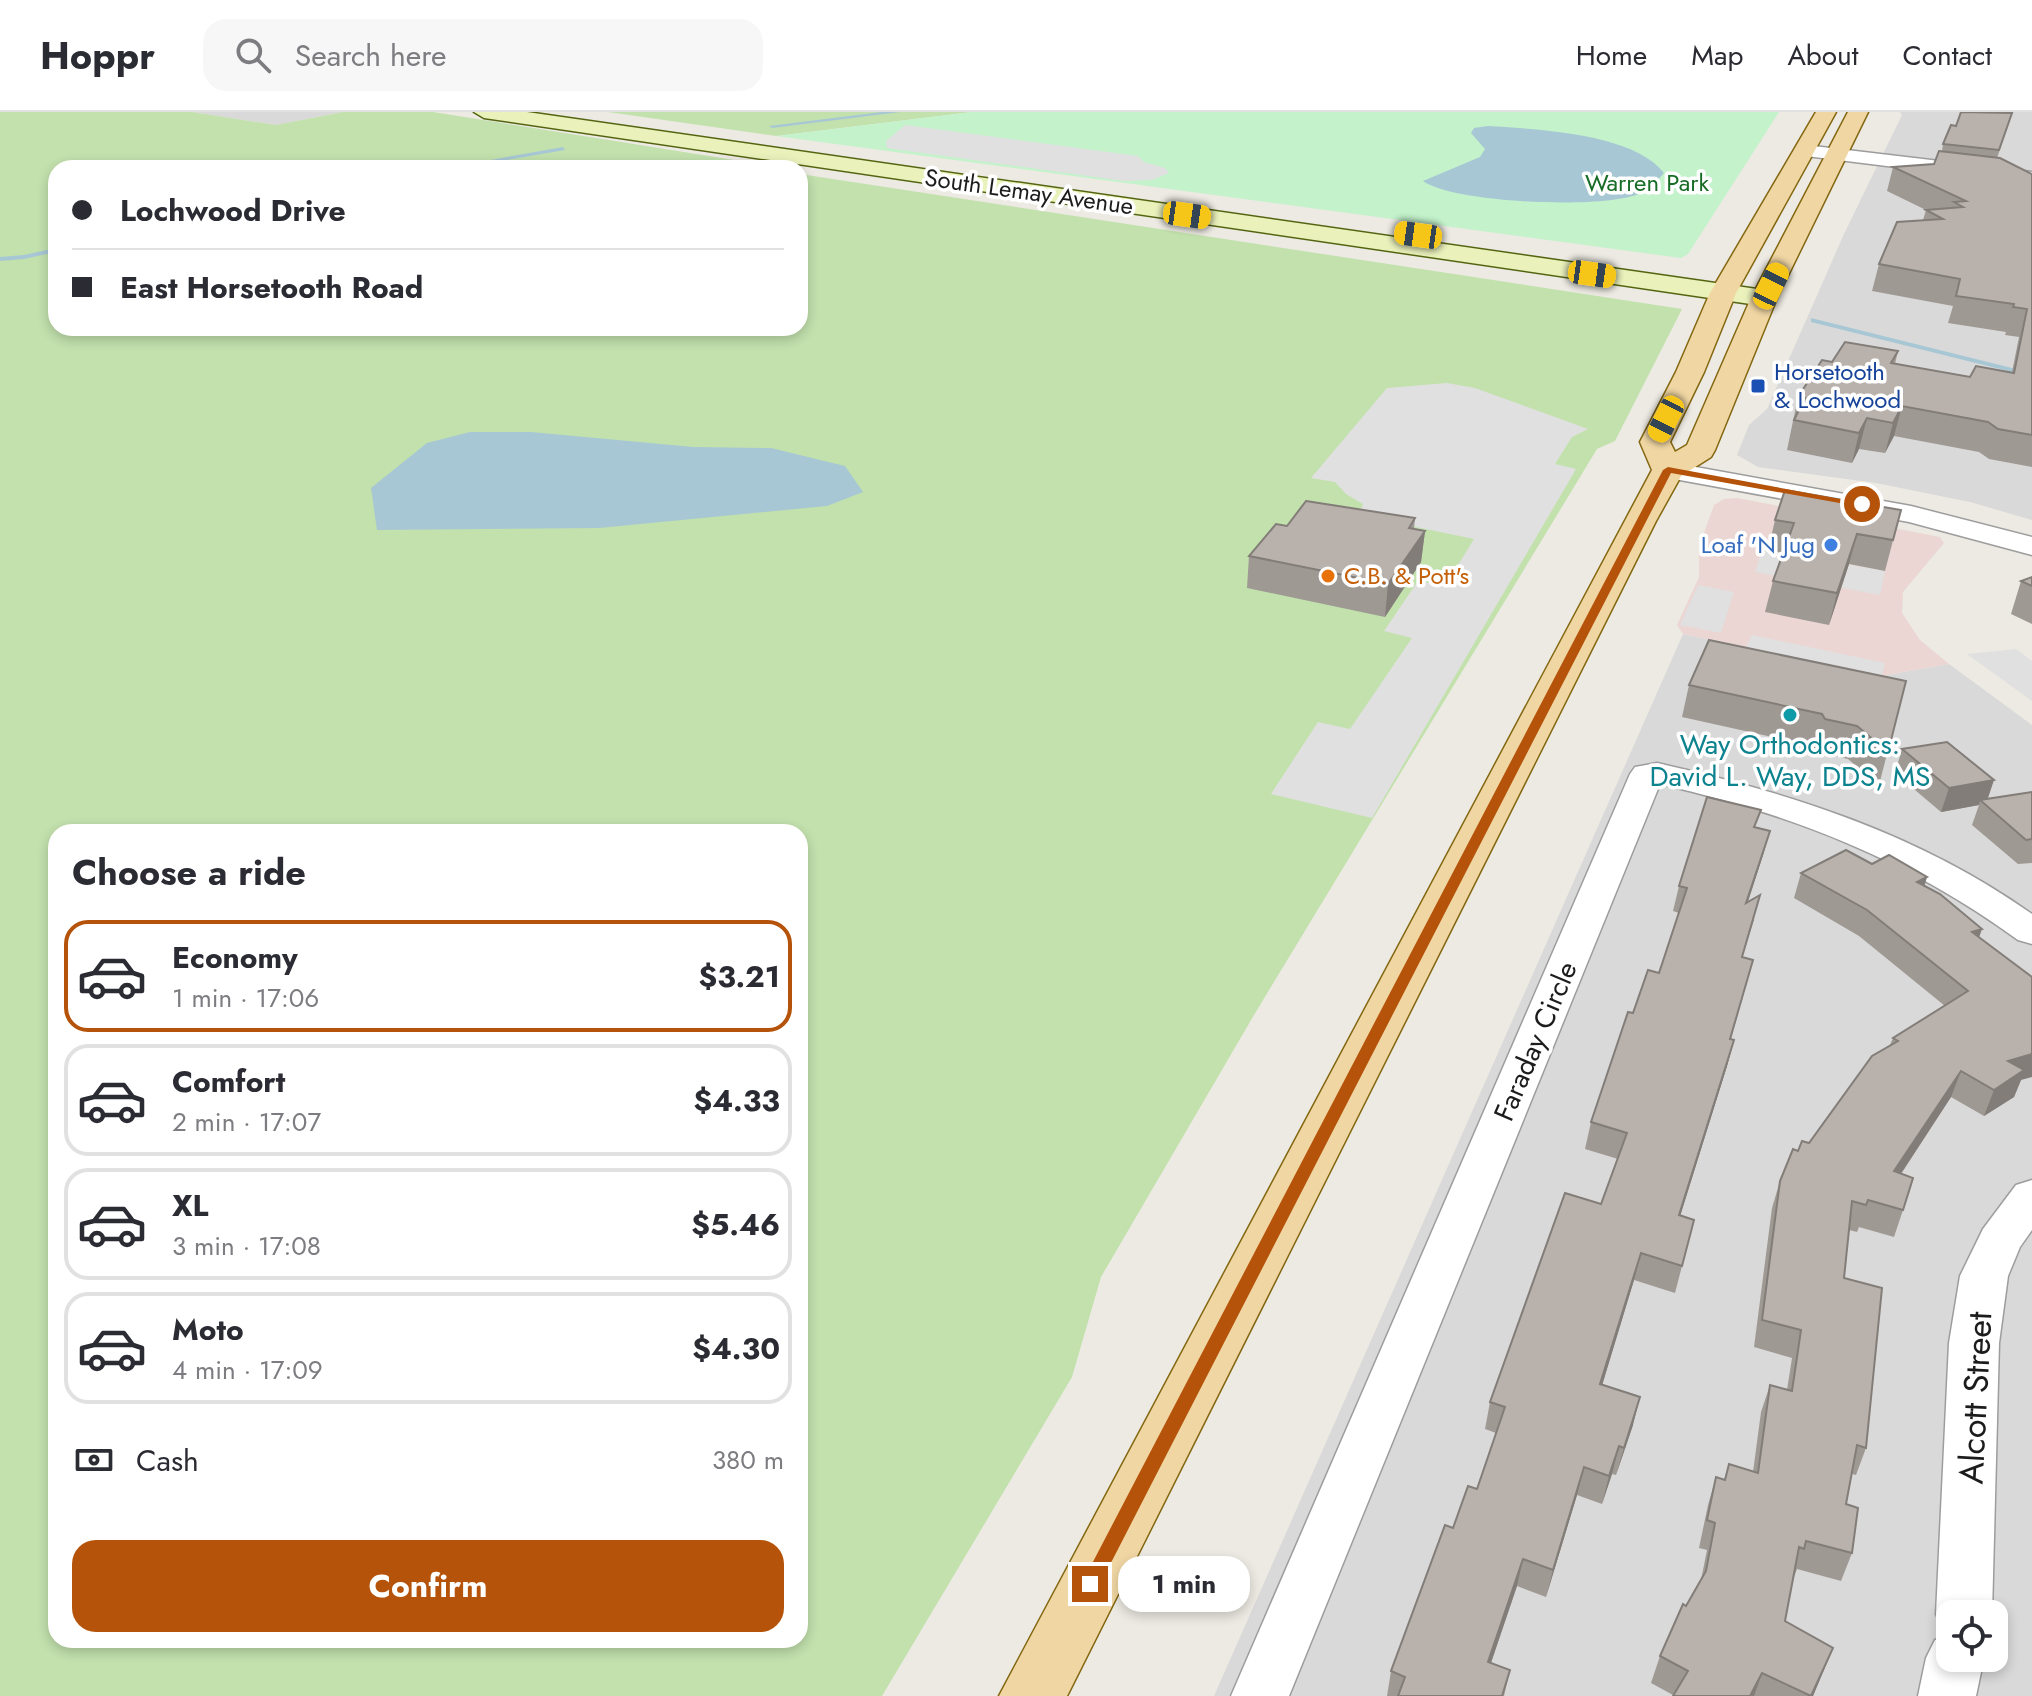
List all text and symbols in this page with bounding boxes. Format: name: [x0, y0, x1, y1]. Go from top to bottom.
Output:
search box: [203, 19, 763, 91]
text: Hoppr: [40, 28, 155, 83]
icon: search: [231, 33, 275, 77]
text: Search here: [295, 34, 447, 77]
text: Home: [1576, 35, 1647, 76]
text: Map: [1691, 35, 1743, 76]
text: About: [1787, 35, 1859, 76]
text: Contact: [1903, 35, 1992, 76]
street label: South Lemay Avenue: [923, 160, 1136, 223]
park label: Warren Park: [1585, 165, 1709, 200]
text: Lochwood Drive: [120, 189, 346, 232]
car: [1162, 200, 1212, 230]
car: [1393, 220, 1443, 250]
car: [1567, 259, 1617, 289]
car: [1750, 259, 1792, 313]
text: East Horsetooth Road: [120, 266, 423, 309]
place label: Horsetooth & Lochwood: [1774, 354, 1901, 417]
marker: Horsetooth & Lochwood: [1749, 377, 1767, 395]
car: [1644, 392, 1688, 446]
route start: [1844, 486, 1880, 522]
place label: Loaf 'N Jug: [1701, 527, 1815, 562]
marker: Loaf 'N Jug: [1822, 536, 1840, 554]
place label: C.B. & Pott's: [1344, 558, 1469, 593]
marker: C.B. & Pott's: [1319, 567, 1337, 585]
marker: Way Orthodontics: David L. Way, DDS, MS: [1781, 706, 1799, 724]
place label: Way Orthodontics: David L. Way, DDS, MS: [1650, 724, 1930, 797]
text: Choose a ride: [72, 846, 306, 898]
text: Economy: [172, 936, 298, 979]
icon: car: [76, 940, 148, 1012]
text: $3.21: [699, 955, 780, 998]
street label: Faraday Circle: [1483, 955, 1587, 1127]
text: 1 min · 17:06: [172, 979, 319, 1017]
text: Comfort: [172, 1060, 285, 1103]
icon: car: [76, 1064, 148, 1136]
text: $4.33: [693, 1079, 780, 1122]
text: 2 min · 17:07: [172, 1103, 321, 1141]
text: XL: [172, 1184, 208, 1227]
icon: car: [76, 1188, 148, 1260]
text: $5.46: [691, 1203, 780, 1246]
text: 3 min · 17:08: [172, 1227, 321, 1265]
text: Moto: [172, 1308, 244, 1351]
street label: Alcott Street: [1947, 1310, 2004, 1486]
icon: car: [76, 1312, 148, 1384]
text: $4.30: [692, 1327, 780, 1370]
text: 4 min · 17:09: [172, 1351, 323, 1389]
icon: cash: [72, 1438, 116, 1482]
text: Cash: [136, 1439, 199, 1482]
text: 380 m: [712, 1441, 784, 1479]
button: Confirm: [72, 1540, 784, 1632]
callout: 1 min: [1118, 1556, 1250, 1612]
text: 1 min: [1152, 1565, 1216, 1603]
route end: [1072, 1566, 1108, 1602]
map controls: [1936, 1600, 2008, 1672]
button: locate: [1936, 1600, 2008, 1672]

